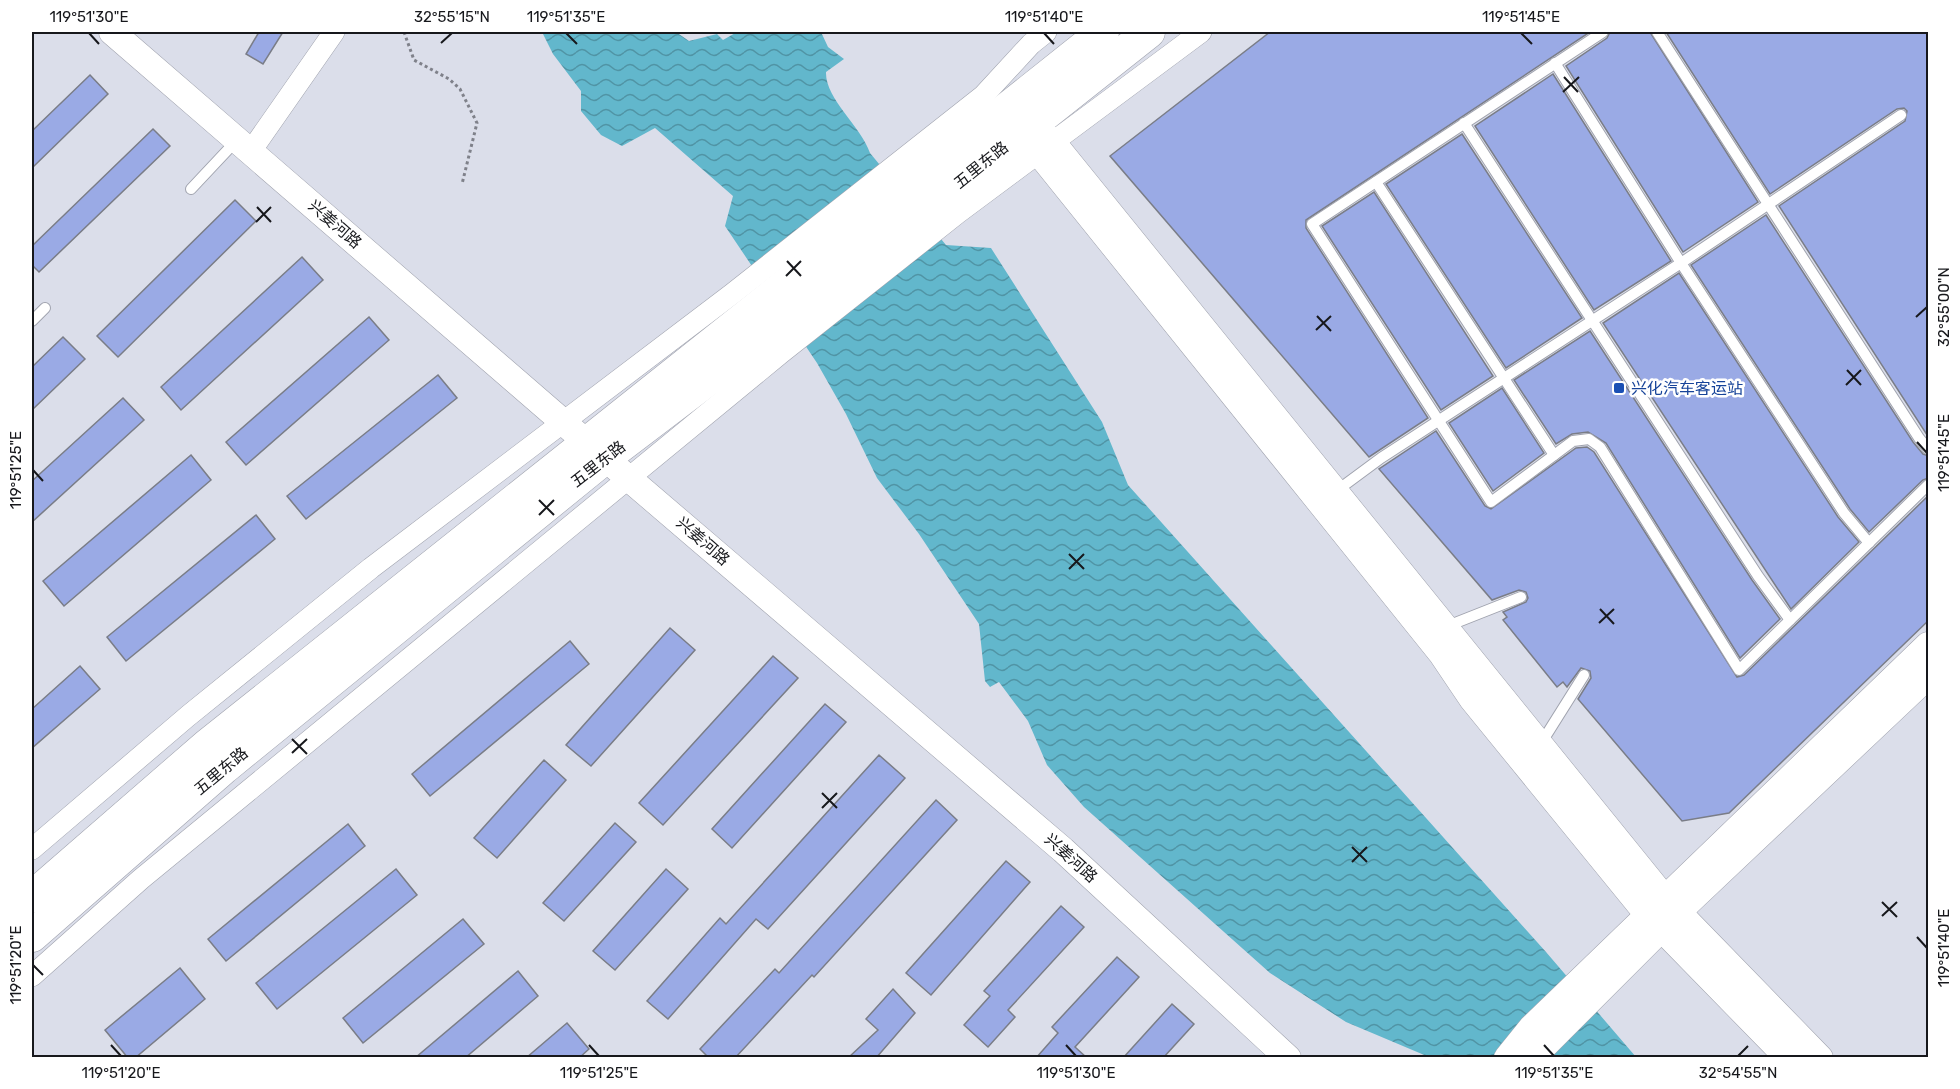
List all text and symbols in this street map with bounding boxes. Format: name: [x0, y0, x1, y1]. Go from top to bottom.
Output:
text: 119°51'30"E: [49, 8, 129, 26]
text: 32°55'15"N: [414, 8, 490, 26]
text: 119°51'35"E: [527, 8, 605, 26]
text: 119°51'40"E: [1005, 8, 1083, 26]
text: 119°51'45"E: [1482, 8, 1560, 26]
street label: 五里东路: [950, 137, 1012, 193]
street label: 兴姜河路: [305, 196, 365, 252]
text: 32°55'00"N: [1935, 267, 1953, 347]
place label: 兴化汽车客运站: [1631, 379, 1743, 398]
marker: 兴化汽车客运站: [1612, 381, 1626, 395]
text: 119°51'45"E: [1935, 414, 1953, 492]
text: 119°51'25"E: [7, 431, 25, 509]
street label: 五里东路: [567, 437, 629, 491]
street label: 兴姜河路: [673, 513, 733, 569]
street label: 五里东路: [190, 743, 252, 799]
street label: 兴姜河路: [1041, 830, 1101, 886]
text: 119°51'40"E: [1935, 909, 1953, 987]
text: 119°51'20"E: [7, 926, 25, 1004]
text: 119°51'20"E: [82, 1064, 160, 1082]
text: 119°51'25"E: [560, 1064, 638, 1082]
text: 119°51'30"E: [1036, 1064, 1116, 1082]
text: 119°51'35"E: [1515, 1064, 1593, 1082]
text: 32°54'55"N: [1699, 1064, 1777, 1082]

